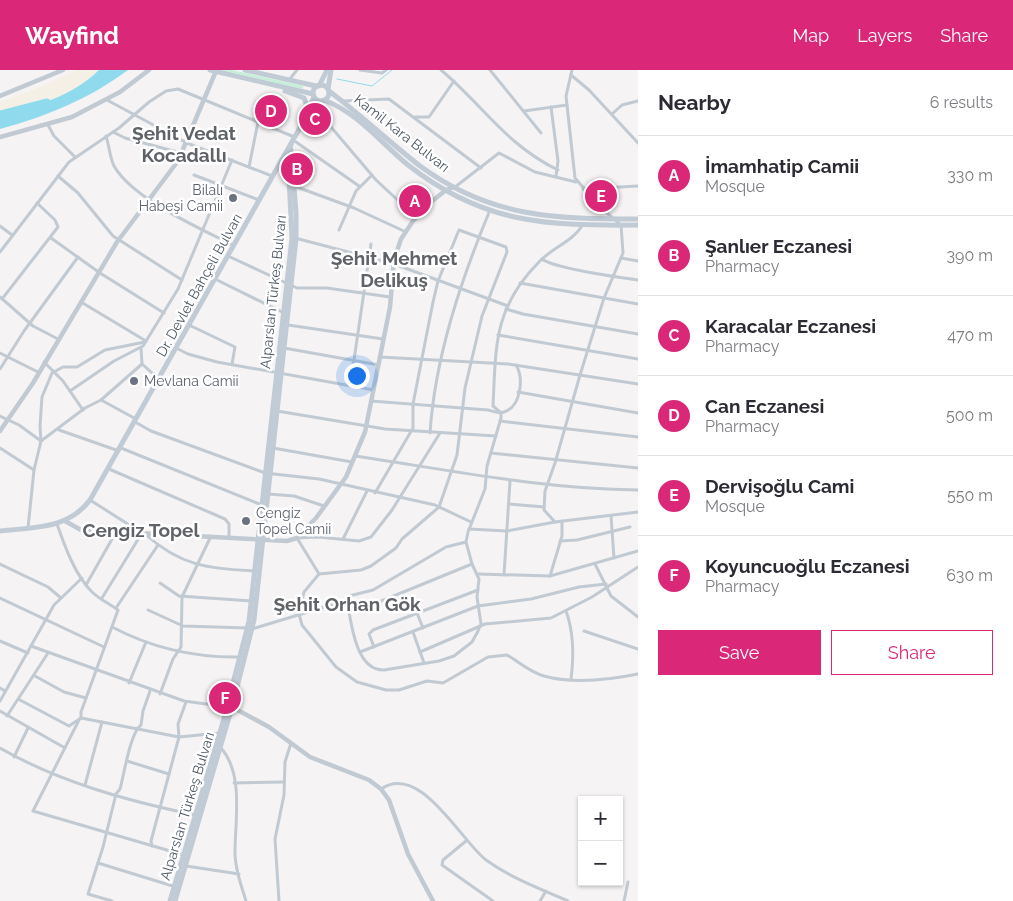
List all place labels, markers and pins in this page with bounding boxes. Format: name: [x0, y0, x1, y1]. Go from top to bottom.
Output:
pin: D: [255, 92, 287, 130]
pin: C: [299, 100, 331, 138]
pin: B: [281, 150, 313, 188]
pin: E: [585, 177, 617, 215]
place label: Bilalı Habeşi Camii: [139, 182, 223, 214]
pin: A: [399, 182, 431, 220]
marker: Bilalı Habeşi Camii: [227, 192, 239, 204]
place label: Mevlana Camii: [144, 373, 239, 389]
marker: Mevlana Camii: [128, 375, 140, 387]
place label: Cengiz Topel Camii: [256, 505, 331, 537]
marker: Cengiz Topel Camii: [240, 515, 252, 527]
pin: F: [209, 679, 241, 717]

